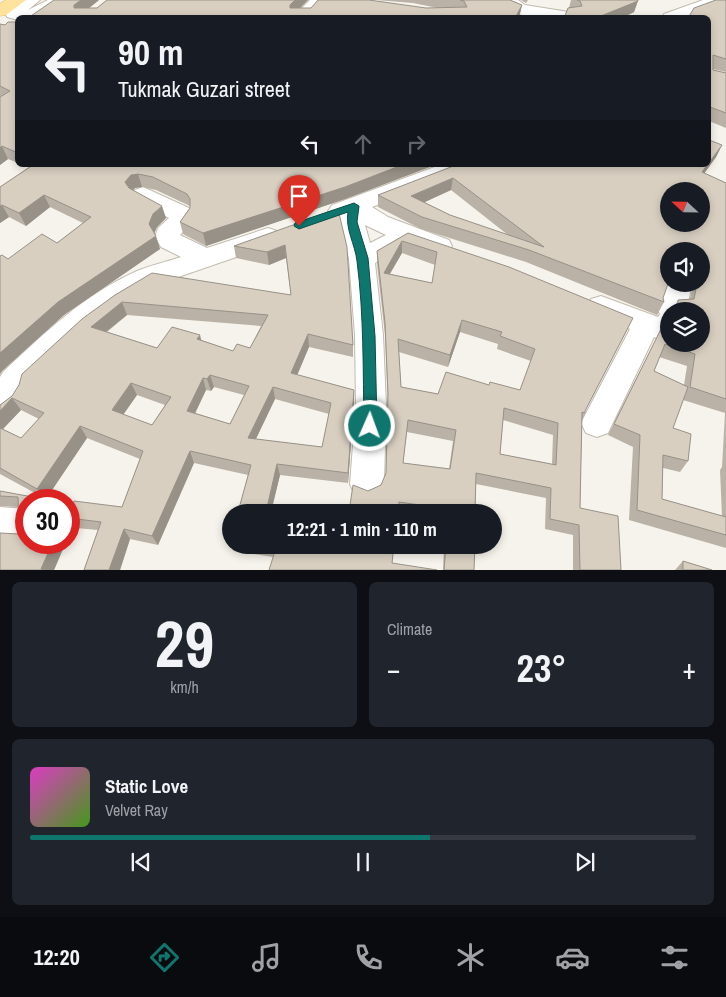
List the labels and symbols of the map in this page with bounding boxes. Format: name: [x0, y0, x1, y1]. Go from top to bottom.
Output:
pin: [278, 175, 320, 226]
north arrow: [660, 182, 710, 232]
position arrow: [343, 399, 395, 451]
speed limit sign: 30: [15, 489, 80, 554]

